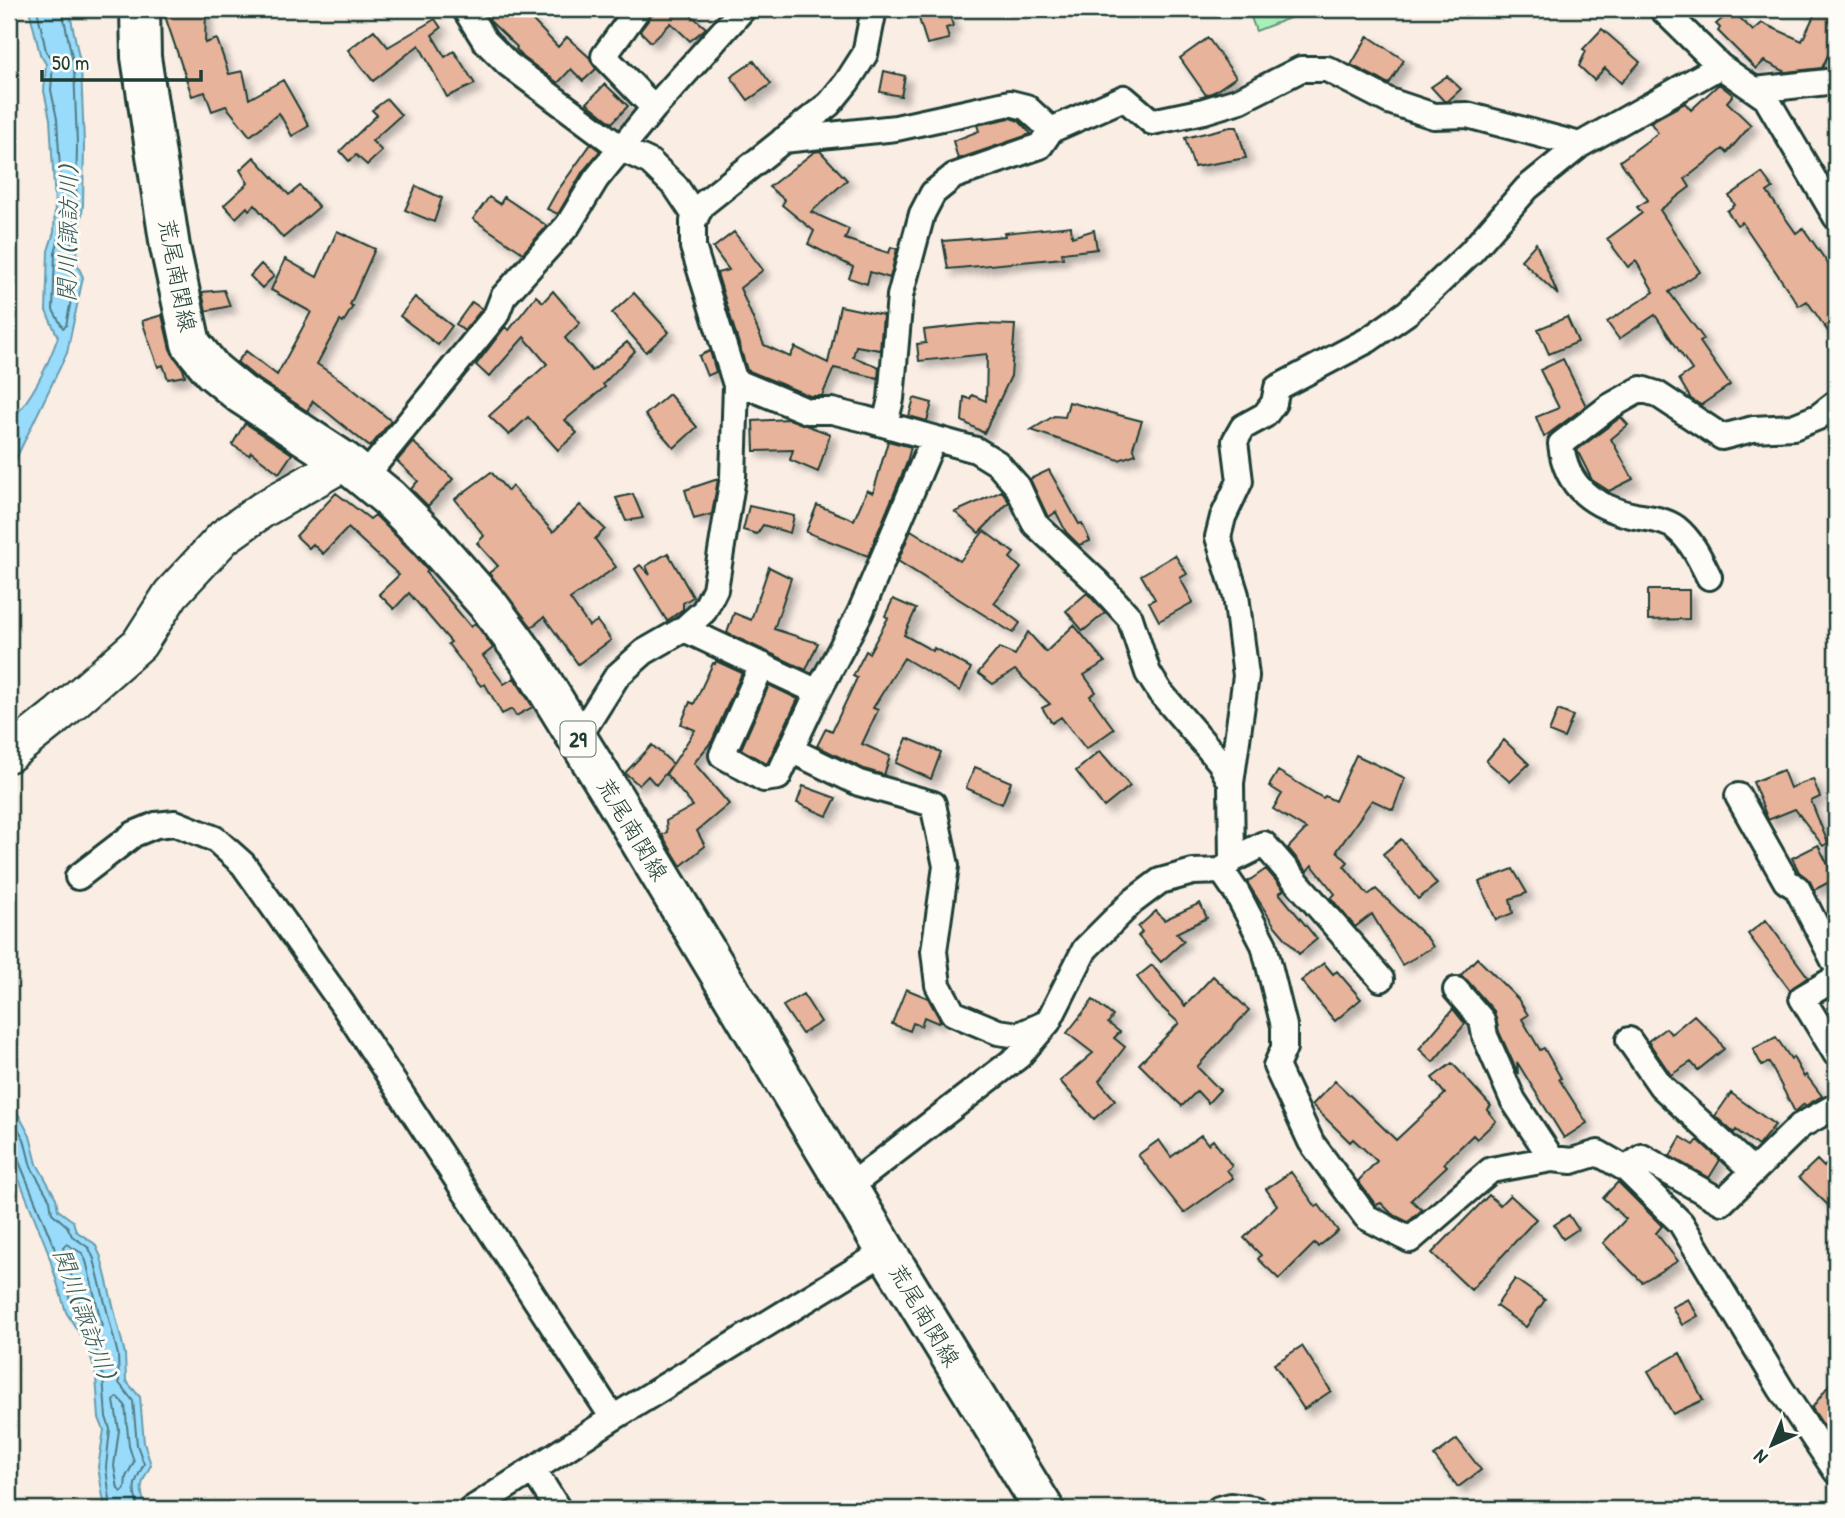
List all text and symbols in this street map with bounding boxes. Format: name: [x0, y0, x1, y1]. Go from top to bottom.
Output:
scale bar: [42, 38, 201, 82]
text: 50 m: [52, 48, 89, 77]
water label: 関川(諏訪川): [50, 163, 84, 303]
street label: 荒尾南関線: [152, 216, 204, 334]
road number: 29: [560, 722, 596, 756]
street label: 荒尾南関線: [590, 772, 676, 886]
water label: 関川(諏訪川): [47, 1243, 124, 1385]
street label: 荒尾南関線: [882, 1258, 968, 1372]
north arrow: [1736, 1410, 1806, 1480]
text: N: [1748, 1444, 1773, 1470]

